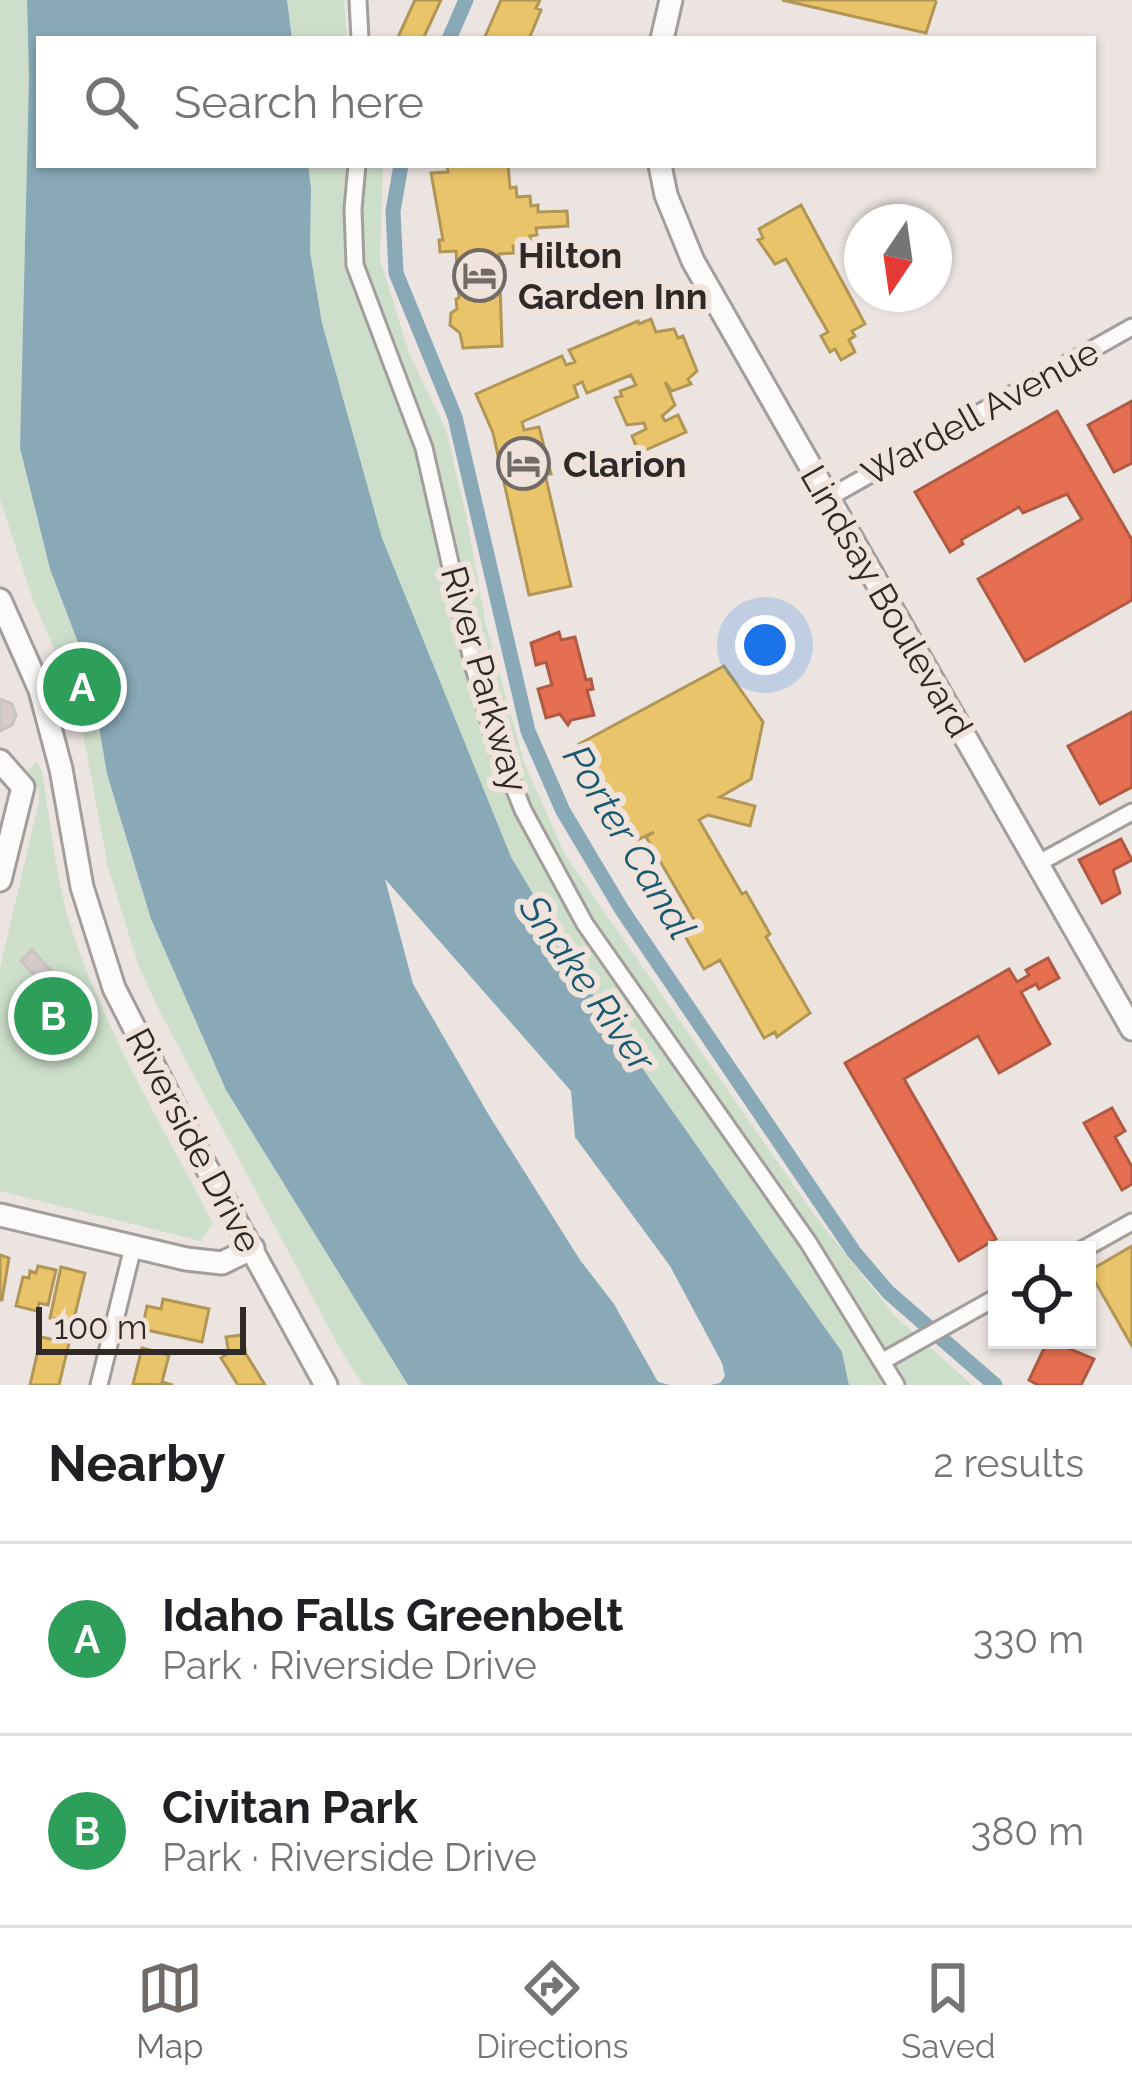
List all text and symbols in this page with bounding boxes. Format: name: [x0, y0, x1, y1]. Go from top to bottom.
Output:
search box: [36, 36, 1096, 168]
icon: search: [78, 69, 144, 135]
text: Search here: [174, 76, 424, 129]
north arrow: [844, 204, 952, 312]
place label: Hilton Garden Inn: [518, 234, 707, 317]
hotel icon: Hilton Garden Inn: [451, 248, 507, 304]
street label: Wardell Avenue: [854, 330, 1106, 494]
hotel icon: Clarion: [496, 436, 552, 492]
place label: Clarion: [563, 443, 686, 485]
street label: Lindsay Boulevard: [792, 458, 982, 744]
street label: River Parkway: [433, 561, 537, 797]
your location: [735, 615, 795, 675]
pin: A: [43, 642, 121, 732]
water label: Porter Canal: [554, 736, 706, 948]
water label: Snake River: [510, 885, 667, 1081]
pin: B: [14, 971, 92, 1061]
street label: Riverside Drive: [117, 1021, 271, 1259]
map controls: [988, 1241, 1096, 1349]
button: locate: [988, 1241, 1096, 1349]
scale bar: [36, 1301, 246, 1354]
text: 100 m: [54, 1308, 147, 1347]
text: Nearby: [48, 1433, 225, 1493]
text: 2 results: [933, 1440, 1084, 1486]
text: Idaho Falls Greenbelt: [162, 1589, 623, 1642]
text: A: [74, 1616, 100, 1662]
text: 330 m: [973, 1616, 1084, 1662]
text: Park · Riverside Drive: [162, 1642, 537, 1688]
text: Civitan Park: [162, 1781, 418, 1834]
text: B: [74, 1808, 100, 1854]
text: 380 m: [970, 1808, 1084, 1854]
text: Park · Riverside Drive: [162, 1834, 537, 1880]
tab: Map: [136, 1955, 203, 2066]
tab: Directions: [476, 1955, 629, 2066]
tab: Saved: [901, 1955, 996, 2066]

